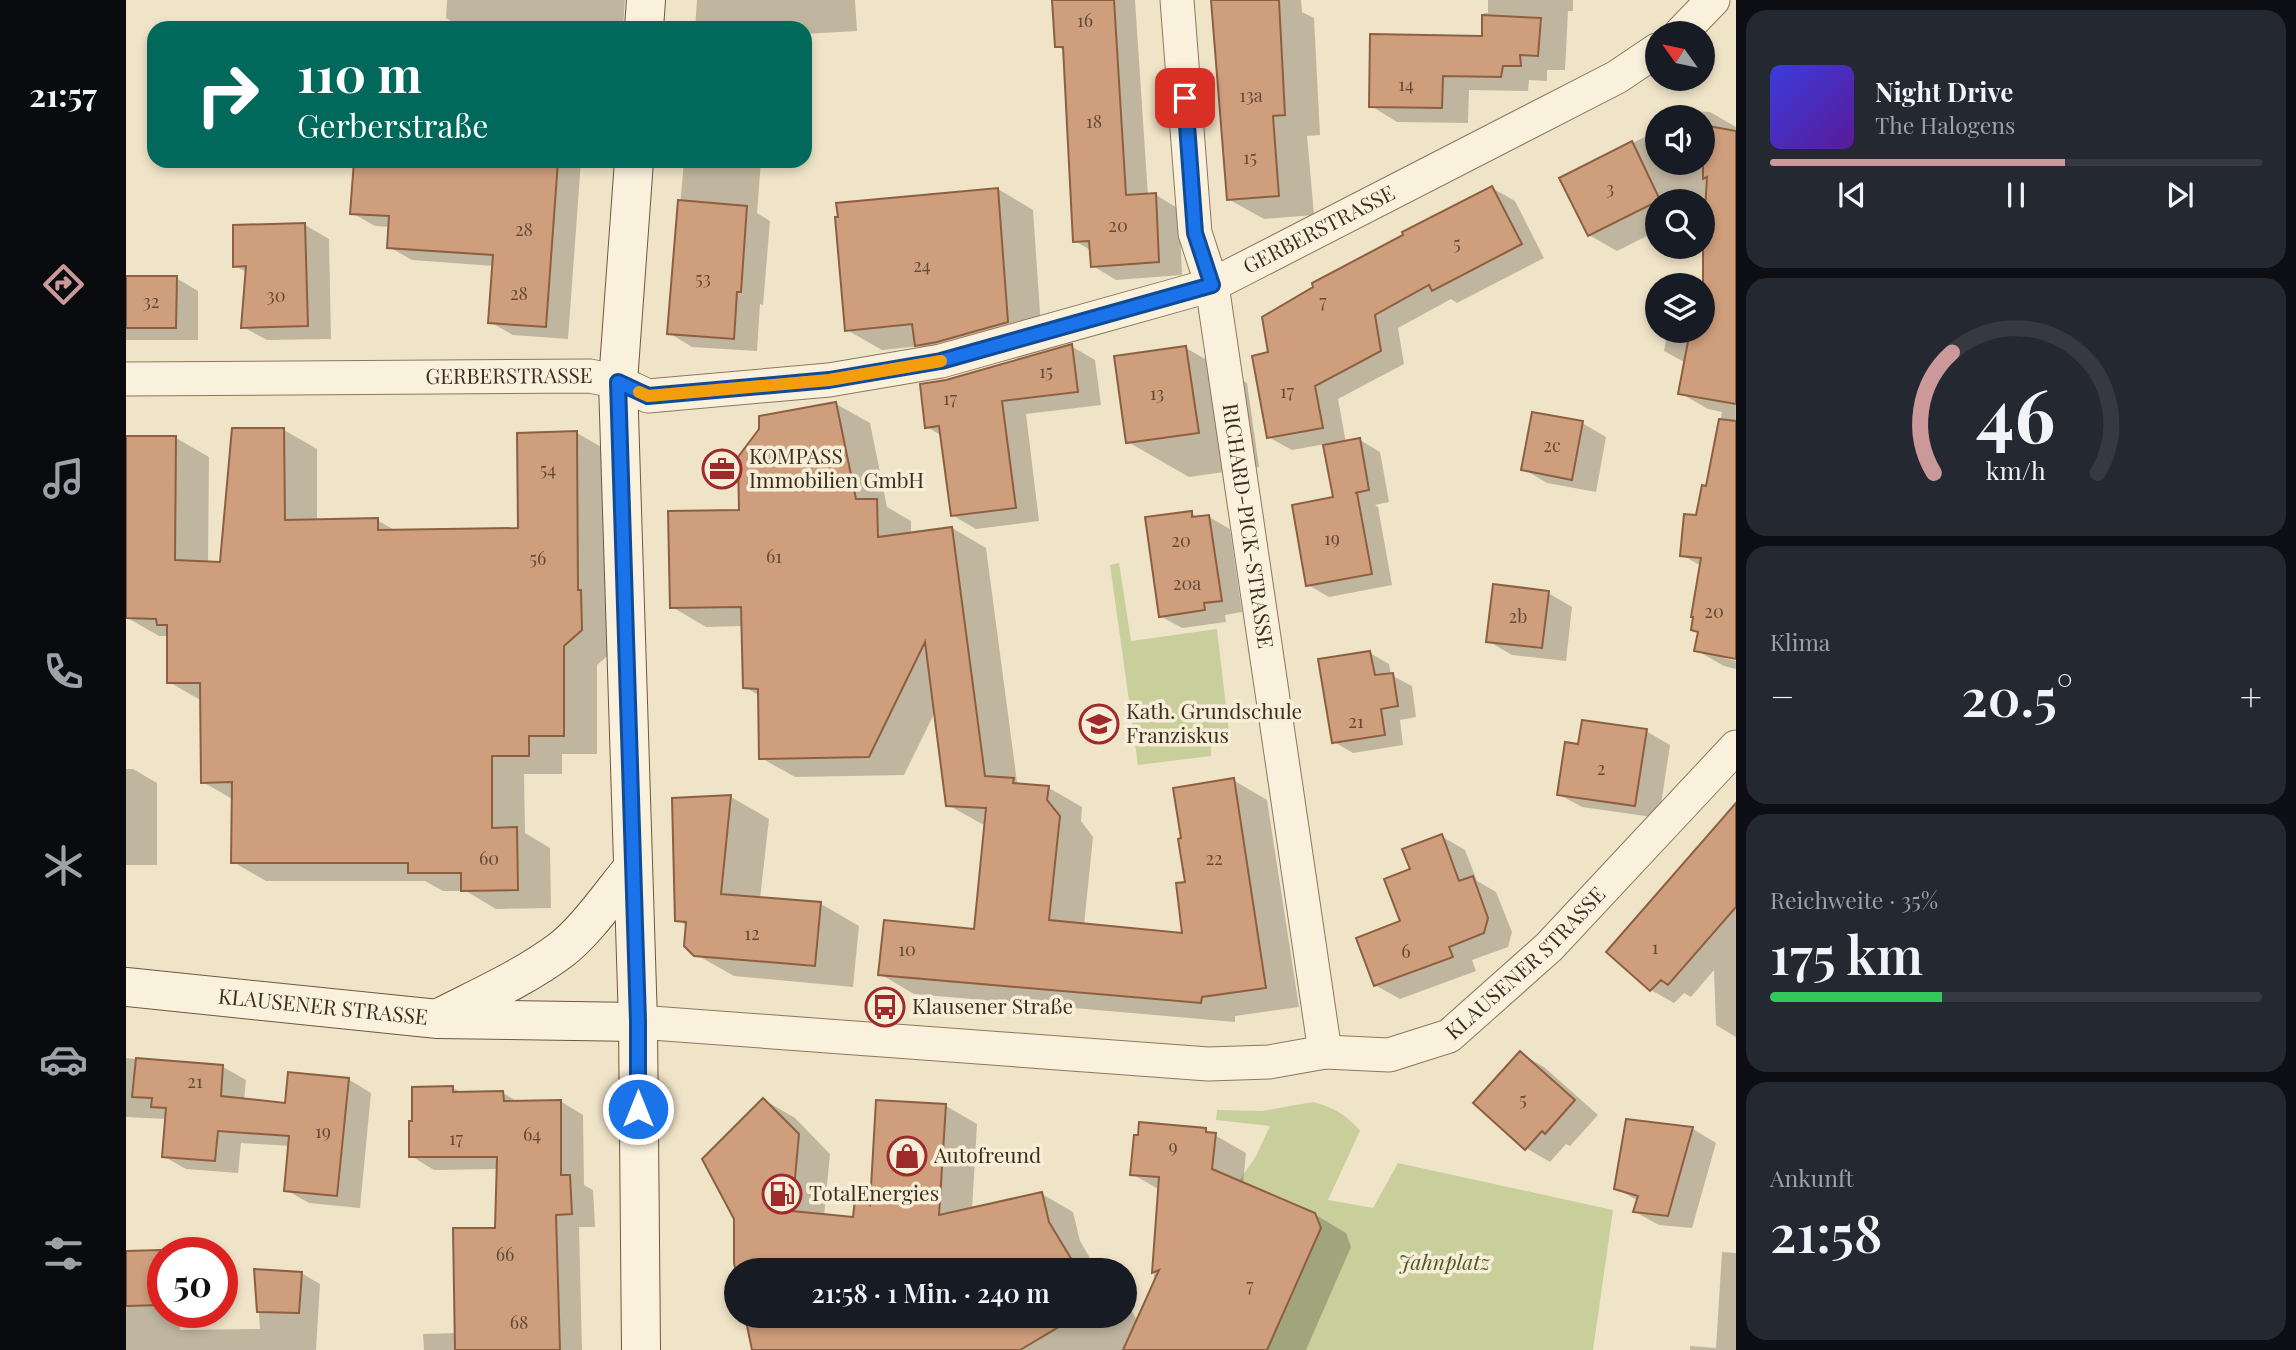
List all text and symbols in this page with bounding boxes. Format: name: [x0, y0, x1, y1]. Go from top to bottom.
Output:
house number: 16: [1077, 8, 1093, 32]
north arrow: [1645, 21, 1715, 91]
map controls: [1645, 21, 1715, 343]
text: 110 m: [297, 40, 422, 105]
icon: right: [182, 49, 273, 140]
pin: [1155, 68, 1215, 128]
text: 21:57: [29, 72, 97, 115]
house number: 14: [1398, 72, 1414, 96]
text: Night Drive: [1875, 74, 2013, 109]
icon: arrive: [1166, 79, 1204, 117]
house number: 13a: [1239, 83, 1263, 107]
text: Gerberstraße: [297, 103, 488, 146]
button: sound: [1645, 105, 1715, 175]
house number: 18: [1086, 109, 1102, 133]
text: The Halogens: [1875, 109, 2015, 140]
house number: 15: [1243, 145, 1257, 169]
house number: 3: [1606, 176, 1614, 200]
icon: previous: [1833, 176, 1871, 214]
icon: pause: [1997, 176, 2035, 214]
icon: next: [2161, 176, 2199, 214]
street label: GERBERSTRASSE: [1237, 178, 1399, 279]
button: search: [1645, 189, 1715, 259]
house number: 20: [1108, 213, 1128, 237]
house number: 28: [515, 217, 533, 241]
house number: 5: [1453, 231, 1461, 255]
house number: 24: [913, 253, 931, 277]
icon: directions: [39, 260, 88, 309]
house number: 53: [695, 266, 711, 290]
button: layers: [1645, 273, 1715, 343]
house number: 28: [510, 281, 528, 305]
house number: 30: [267, 283, 285, 307]
house number: 32: [143, 289, 159, 313]
house number: 7: [1319, 289, 1327, 313]
house number: 15: [1039, 359, 1053, 383]
street label: GERBERSTRASSE: [425, 360, 593, 389]
text: 46: [1976, 364, 2056, 461]
house number: 17: [1280, 379, 1295, 403]
house number: 13: [1150, 381, 1164, 405]
house number: 17: [943, 386, 958, 410]
street label: RICHARD-PICK-STRASSE: [1218, 401, 1281, 650]
house number: 2c: [1543, 433, 1561, 457]
place label: KOMPASS Immobilien GmbH: [749, 441, 924, 493]
office icon: KOMPASS Immobilien GmbH: [701, 448, 743, 490]
text: km/h: [1986, 453, 2046, 486]
icon: music: [39, 454, 88, 503]
house number: 54: [540, 457, 556, 481]
house number: 19: [1324, 526, 1340, 550]
house number: 20: [1171, 528, 1191, 552]
house number: 61: [766, 544, 782, 568]
house number: 56: [530, 546, 546, 570]
house number: 20a: [1173, 571, 1201, 595]
house number: 20: [1704, 599, 1724, 623]
house number: 2b: [1509, 604, 1527, 628]
text: Klima: [1770, 626, 1830, 657]
icon: phone: [39, 647, 88, 696]
text: 20.5°: [1961, 661, 2073, 730]
text: −: [1770, 670, 1795, 721]
text: +: [2240, 670, 2262, 721]
place label: Kath. Grundschule Franziskus: [1126, 696, 1302, 748]
school or university icon: Kath. Grundschule Franziskus: [1078, 703, 1120, 745]
house number: 21: [1348, 709, 1364, 733]
house number: 2: [1597, 756, 1605, 780]
icon: climate: [39, 841, 88, 890]
house number: 60: [479, 846, 499, 870]
house number: 22: [1205, 846, 1223, 870]
street label: KLAUSENER STRASSE: [1438, 880, 1610, 1045]
text: Reichweite · 35%: [1770, 884, 1938, 915]
text: 175 km: [1770, 919, 1923, 988]
house number: 12: [744, 921, 760, 945]
house number: 1: [1652, 935, 1659, 959]
house number: 10: [898, 937, 916, 961]
house number: 6: [1401, 939, 1411, 963]
street label: KLAUSENER STRASSE: [217, 981, 429, 1030]
bus stop icon: Klausener Straße: [864, 986, 906, 1028]
place label: Klausener Straße: [912, 991, 1073, 1019]
icon: car: [39, 1035, 88, 1084]
house number: 21: [187, 1069, 203, 1093]
position arrow: [601, 1072, 675, 1146]
house number: 5: [1519, 1087, 1527, 1111]
house number: 19: [315, 1119, 331, 1143]
house number: 64: [523, 1122, 541, 1146]
house number: 17: [449, 1126, 464, 1150]
house number: 9: [1168, 1134, 1178, 1158]
shop icon: Autofreund: [886, 1135, 928, 1177]
place label: Autofreund: [933, 1140, 1041, 1168]
text: Ankunft: [1770, 1162, 1854, 1193]
fuel station icon: TotalEnergies: [761, 1173, 803, 1215]
place label: TotalEnergies: [809, 1178, 939, 1206]
text: 21:58: [1770, 1197, 1882, 1266]
icon: filters: [39, 1229, 88, 1278]
speed limit sign: 50: [147, 1237, 238, 1328]
house number: 66: [496, 1242, 514, 1266]
park label: Jahnplatz: [1398, 1247, 1490, 1275]
house number: 7: [1246, 1273, 1254, 1297]
text: 21:58 · 1 Min. · 240 m: [811, 1275, 1050, 1310]
house number: 68: [510, 1310, 528, 1334]

